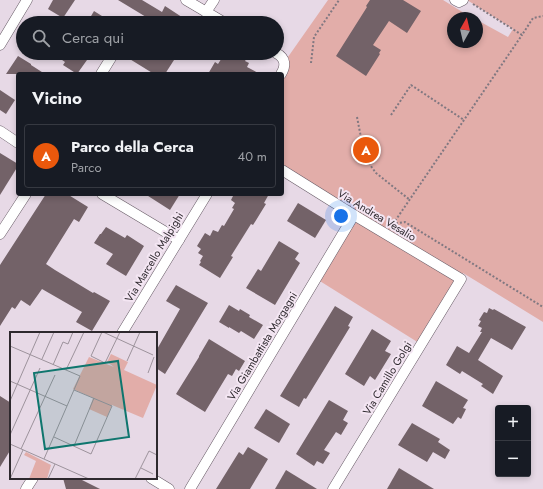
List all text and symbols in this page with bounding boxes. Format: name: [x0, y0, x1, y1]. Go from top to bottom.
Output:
north arrow: [447, 12, 483, 48]
search box: [16, 16, 284, 60]
icon: search: [30, 27, 52, 49]
text: Cerca qui: [62, 27, 124, 49]
text: Vicino: [32, 86, 82, 110]
pin: A: [353, 135, 379, 165]
text: Parco della Cerca: [71, 136, 194, 158]
text: A: [41, 147, 51, 166]
text: 40 m: [238, 147, 267, 166]
text: Parco: [71, 158, 102, 177]
street label: Via Andrea Vesalio: [335, 185, 419, 245]
your location: [331, 206, 351, 226]
street label: Via Marcello Malpighi: [121, 209, 187, 305]
street label: Via Giambattista Morgagni: [223, 288, 301, 403]
inset map: [10, 332, 157, 479]
street label: Via Camillo Golgi: [359, 338, 415, 418]
map controls: [495, 405, 531, 477]
button: +: [495, 405, 531, 441]
button: −: [495, 441, 531, 477]

